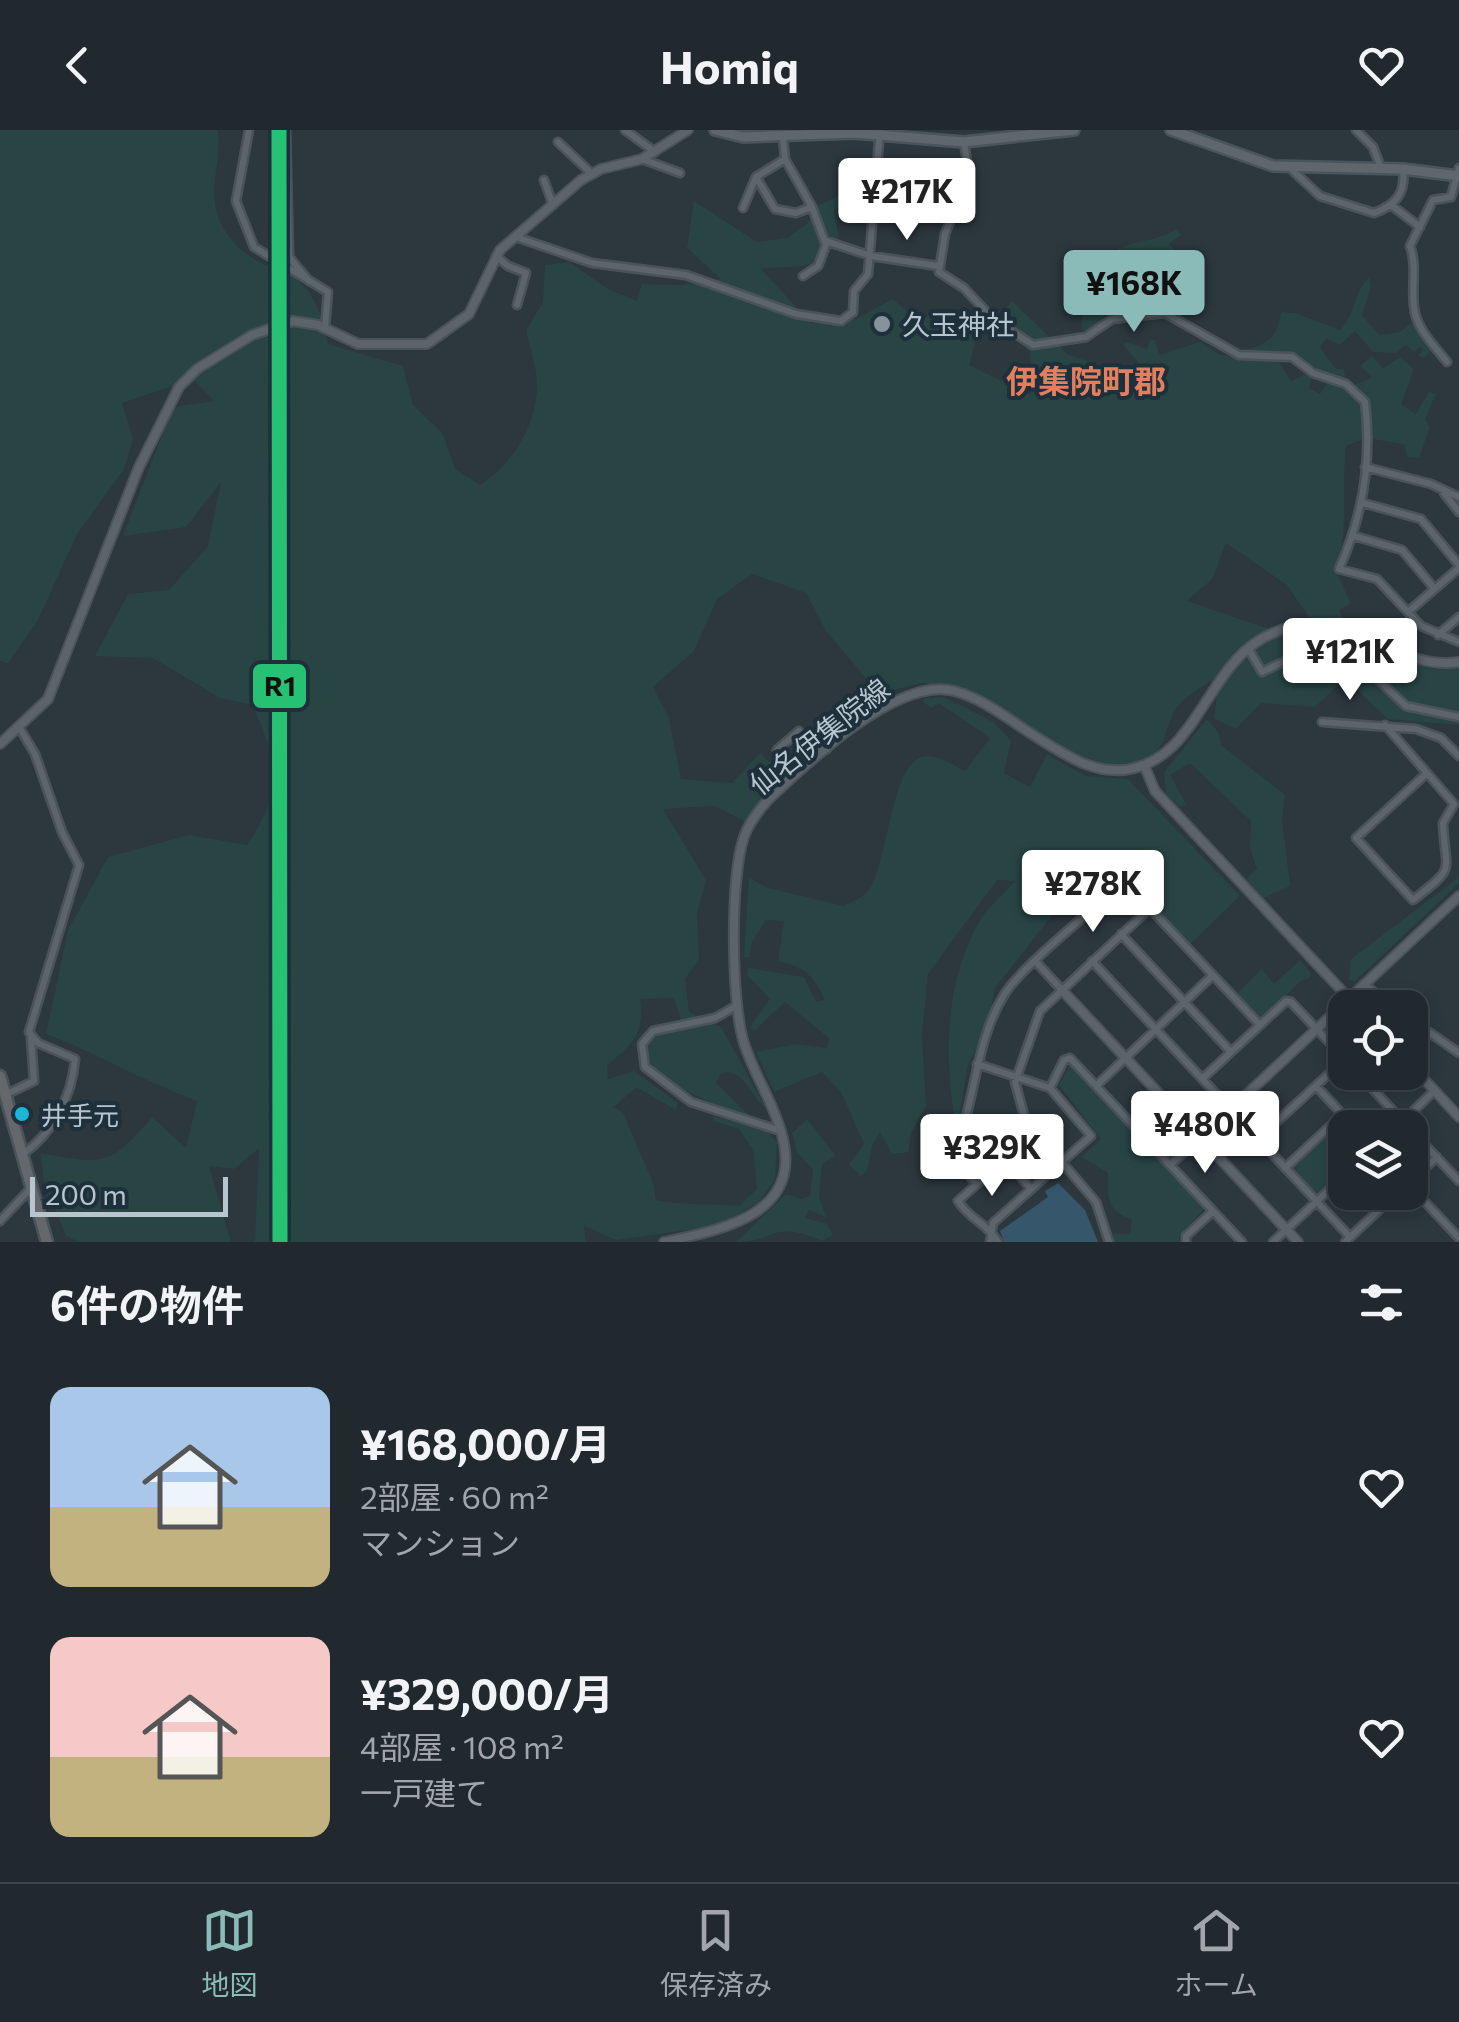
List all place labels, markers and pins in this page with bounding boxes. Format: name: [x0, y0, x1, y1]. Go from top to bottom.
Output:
pin: ¥217K: [837, 158, 977, 243]
pin: ¥168K: [1064, 250, 1204, 335]
place label: 久玉神社: [902, 307, 1014, 341]
marker: 久玉神社: [871, 313, 893, 335]
pin: ¥121K: [1280, 618, 1420, 703]
pin: ¥278K: [1023, 850, 1163, 935]
pin: ¥480K: [1135, 1091, 1275, 1176]
place label: 井手元: [41, 1099, 119, 1130]
marker: 井手元: [12, 1104, 32, 1124]
pin: ¥329K: [922, 1114, 1062, 1199]

